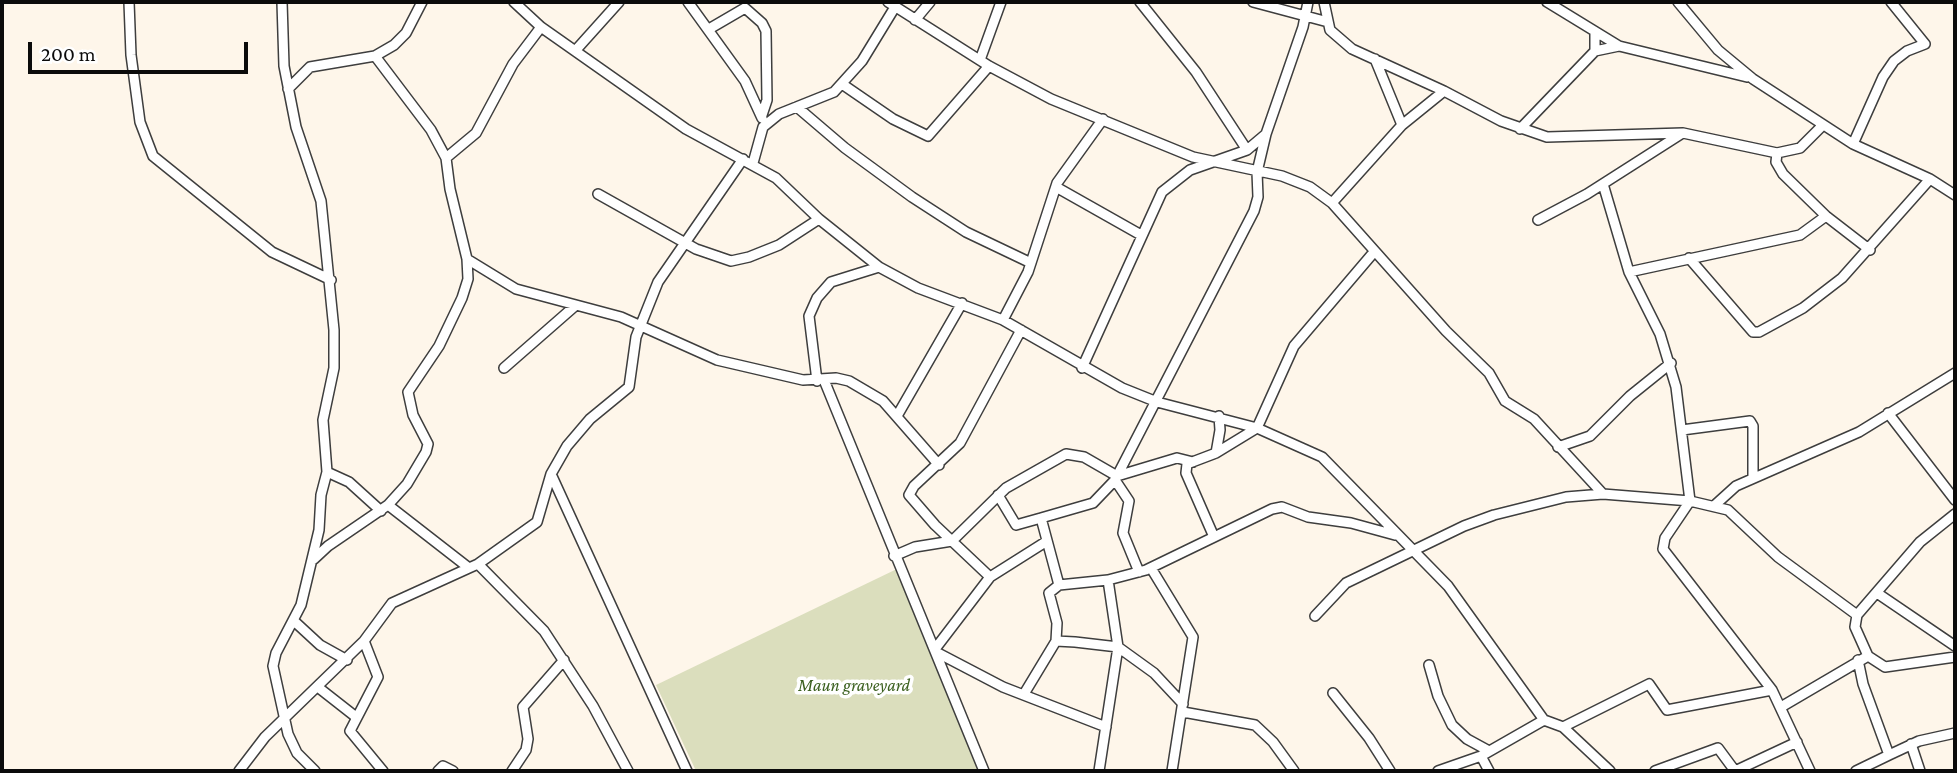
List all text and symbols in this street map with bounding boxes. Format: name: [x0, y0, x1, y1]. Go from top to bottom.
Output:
scale bar: [32, 28, 252, 72]
text: 200 m: [41, 42, 96, 66]
park label: Maun graveyard: [798, 674, 910, 696]

